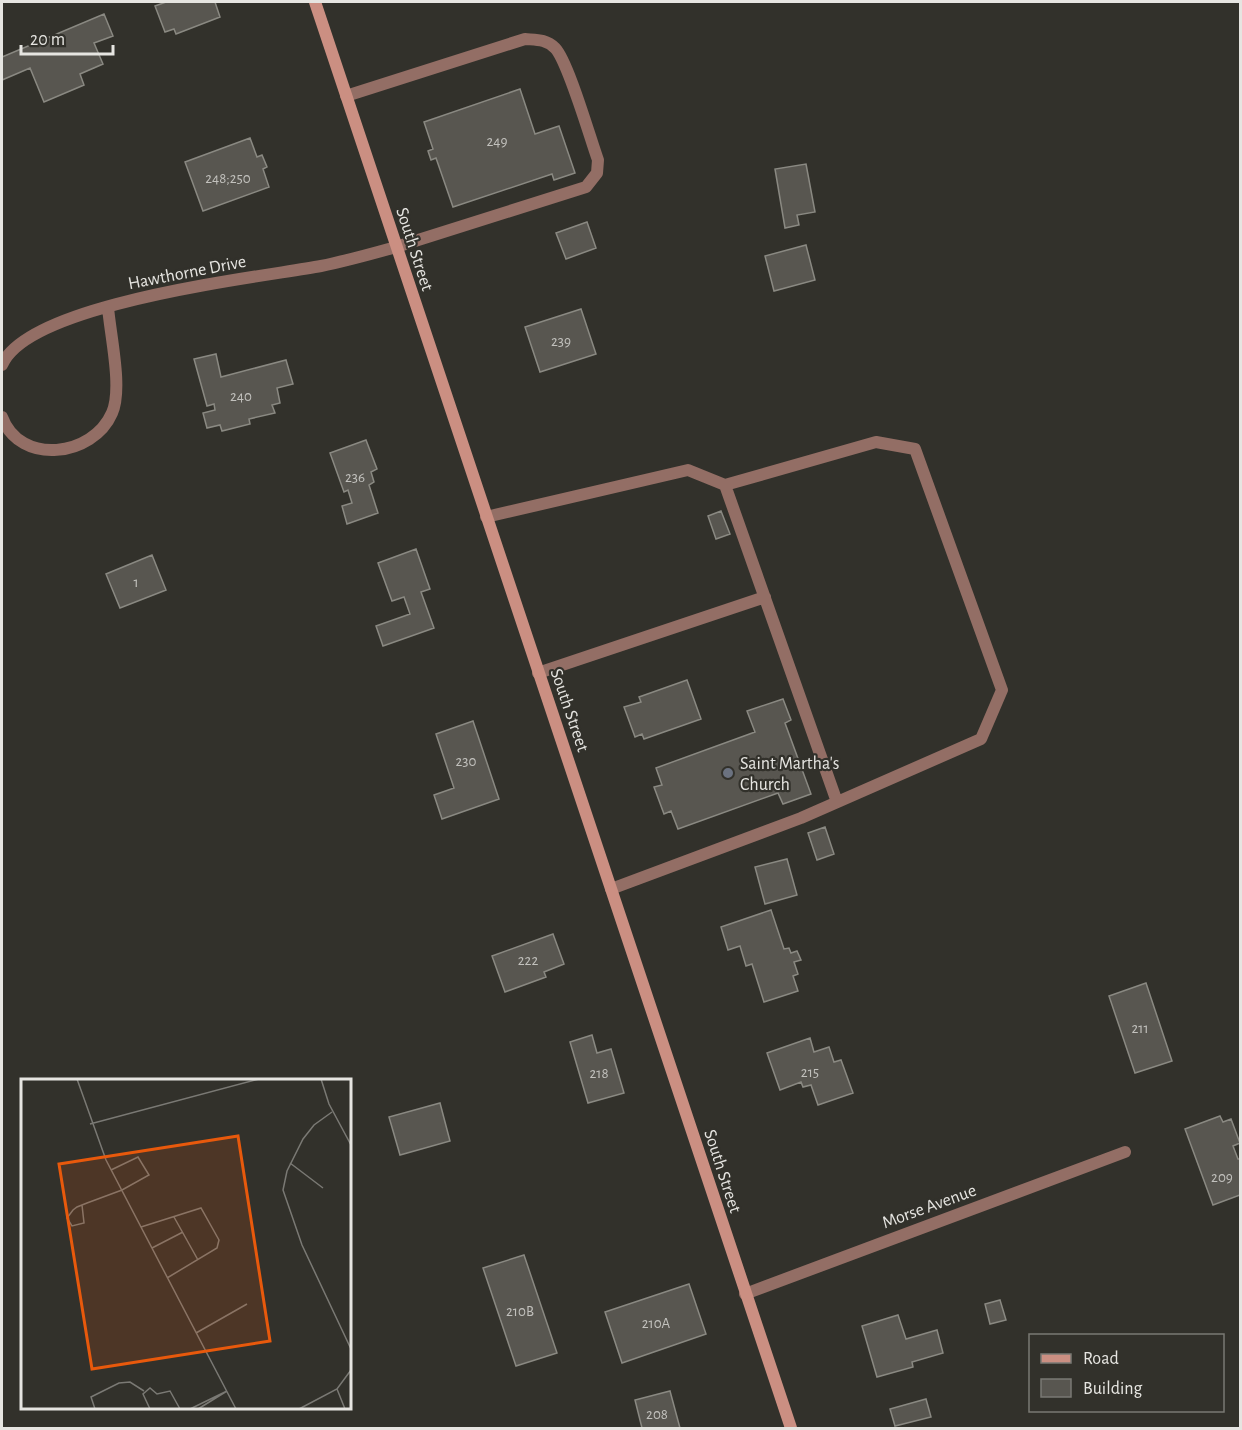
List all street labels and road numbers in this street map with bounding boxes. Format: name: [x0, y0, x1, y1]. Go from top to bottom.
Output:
street label: South Street: [392, 205, 436, 294]
street label: Hawthorne Drive: [127, 253, 248, 293]
street label: South Street: [546, 666, 592, 754]
street label: South Street: [700, 1127, 744, 1216]
street label: Morse Avenue: [880, 1182, 979, 1232]

